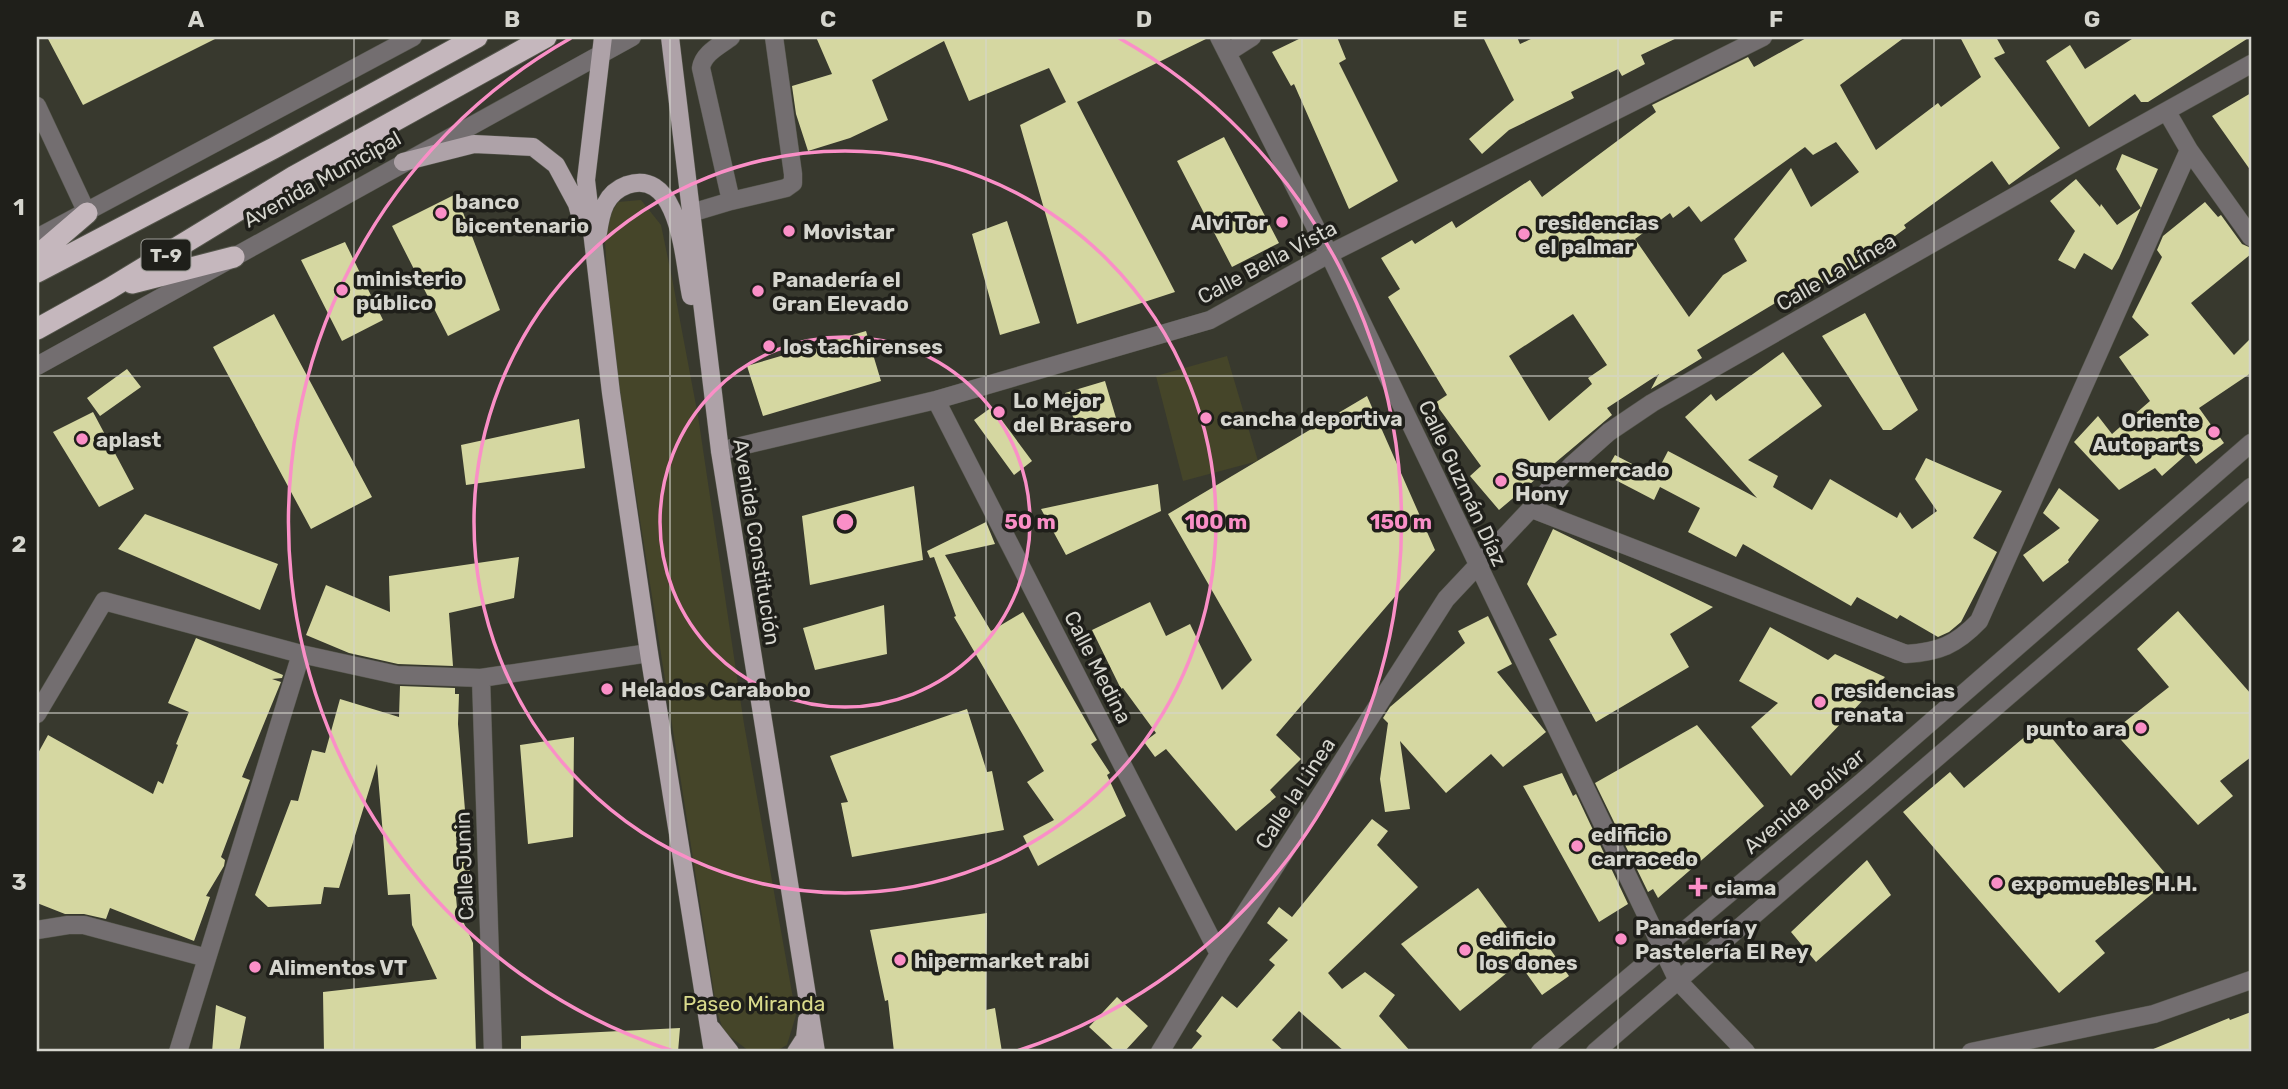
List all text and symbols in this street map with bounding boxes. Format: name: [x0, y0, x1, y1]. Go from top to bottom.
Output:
text: A: [188, 5, 205, 33]
text: B: [504, 5, 520, 33]
text: C: [820, 5, 836, 33]
text: D: [1136, 5, 1152, 33]
text: E: [1453, 5, 1467, 33]
text: F: [1769, 5, 1783, 33]
text: G: [2084, 5, 2100, 33]
street label: Avenida Municipal: [239, 125, 405, 233]
place label: banco bicentenario: [455, 189, 589, 238]
text: 1: [13, 193, 25, 221]
marker: banco bicentenario: [433, 205, 449, 221]
place label: Alvi Tor: [1191, 210, 1268, 235]
place label: residencias el palmar: [1538, 210, 1659, 259]
marker: Alvi Tor: [1274, 214, 1290, 230]
street label: Calle Bella Vista: [1193, 215, 1341, 309]
place label: Movistar: [803, 219, 895, 244]
marker: Movistar: [781, 223, 797, 239]
marker: residencias el palmar: [1516, 226, 1532, 242]
street label: Calle La Línea: [1772, 228, 1900, 316]
road number: T-9: [142, 240, 190, 270]
place label: ministerio público: [356, 266, 463, 315]
place label: Panadería el Gran Elevado: [772, 267, 909, 316]
marker: ministerio público: [334, 282, 350, 298]
marker: Panadería el Gran Elevado: [750, 283, 766, 299]
place label: los tachirenses: [783, 334, 943, 359]
marker: los tachirenses: [761, 338, 777, 354]
place label: Lo Mejor del Brasero: [1013, 388, 1132, 437]
street label: Calle Guzmán Díaz: [1414, 396, 1512, 570]
marker: Lo Mejor del Brasero: [991, 404, 1007, 420]
place label: cancha deportiva: [1220, 406, 1403, 431]
place label: Oriente Autoparts: [2092, 408, 2200, 457]
marker: cancha deportiva: [1198, 410, 1214, 426]
marker: Oriente Autoparts: [2206, 424, 2222, 440]
place label: aplast: [96, 427, 162, 452]
marker: aplast: [74, 431, 90, 447]
street label: Avenida Constitución: [728, 437, 786, 647]
place label: Supermercado Hony: [1515, 457, 1670, 506]
marker: Supermercado Hony: [1493, 473, 1509, 489]
text: 50 m: [1004, 509, 1056, 534]
text: 100 m: [1185, 509, 1247, 534]
text: 150 m: [1370, 509, 1432, 534]
centre of rings: [833, 510, 857, 534]
text: 2: [12, 530, 26, 558]
street label: Calle Medina: [1059, 607, 1137, 727]
place label: Helados Carabobo: [621, 677, 811, 702]
place label: residencias renata: [1834, 678, 1955, 727]
marker: Helados Carabobo: [599, 681, 615, 697]
marker: residencias renata: [1812, 694, 1828, 710]
place label: punto ara: [2026, 716, 2127, 741]
marker: punto ara: [2133, 720, 2149, 736]
street label: Calle la Linea: [1250, 733, 1340, 853]
street label: Avenida Bolívar: [1738, 743, 1870, 859]
street label: Calle Junin: [450, 811, 478, 921]
place label: edificio carracedo: [1591, 822, 1698, 871]
marker: edificio carracedo: [1569, 838, 1585, 854]
text: 3: [11, 868, 27, 896]
place label: expomuebles H.H.: [2011, 871, 2198, 896]
place label: ciama: [1714, 875, 1776, 900]
marker: expomuebles H.H.: [1989, 875, 2005, 891]
marker: ciama: [1688, 877, 1708, 897]
place label: Panadería y Pastelería El Rey: [1635, 915, 1809, 964]
place label: edificio los dones: [1479, 926, 1578, 975]
marker: Panadería y Pastelería El Rey: [1613, 931, 1629, 947]
marker: edificio los dones: [1457, 942, 1473, 958]
place label: hipermarket rabi: [914, 948, 1090, 973]
marker: hipermarket rabi: [892, 952, 908, 968]
place label: Alimentos VT: [269, 955, 407, 980]
marker: Alimentos VT: [247, 959, 263, 975]
park label: Paseo Miranda: [683, 991, 825, 1016]

